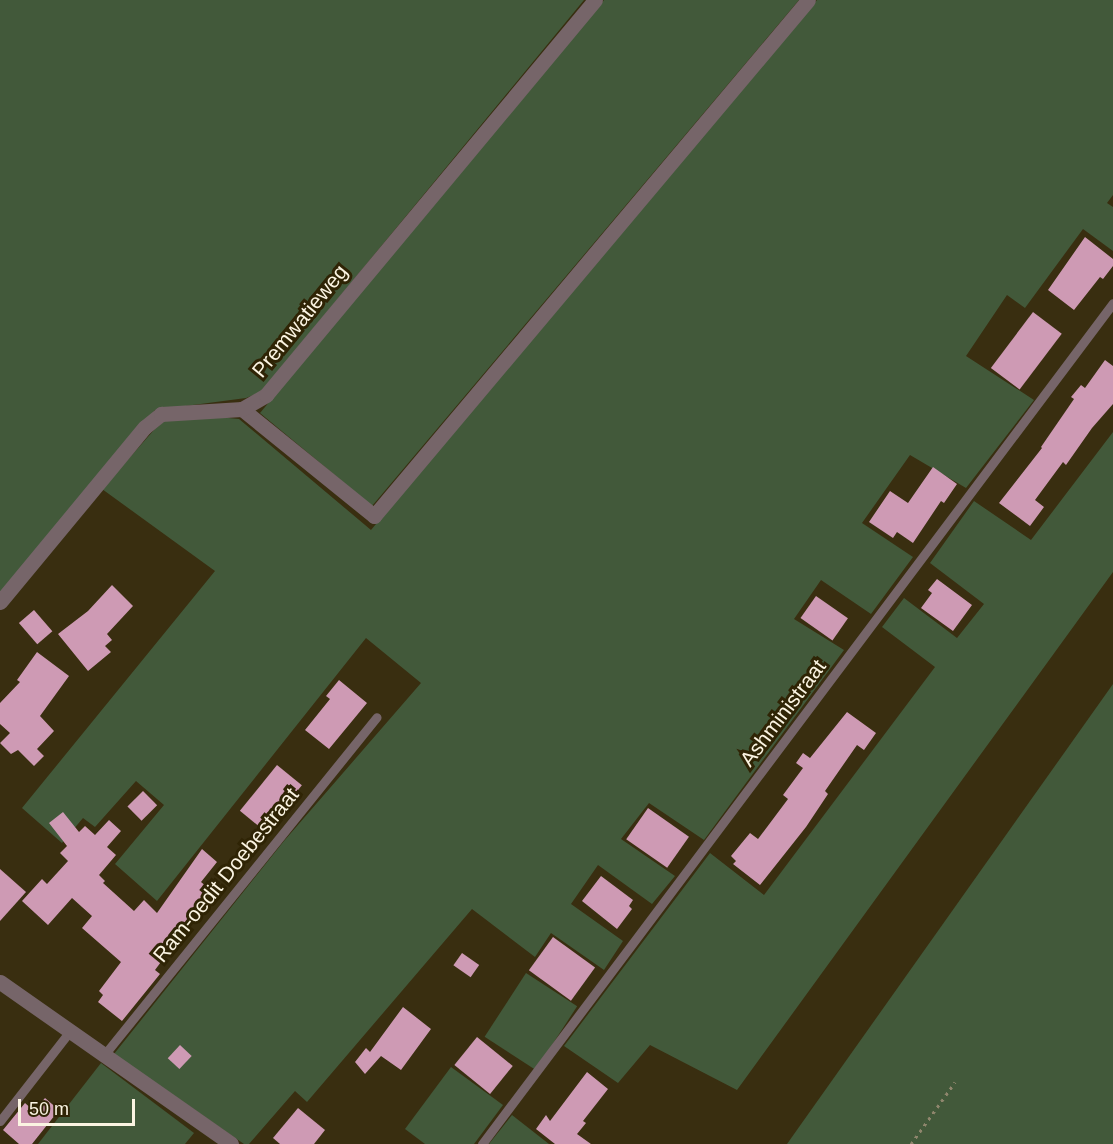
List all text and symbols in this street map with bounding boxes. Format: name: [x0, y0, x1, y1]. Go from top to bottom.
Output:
street label: Premwatieweg: [247, 260, 353, 382]
street label: Ashministraat: [735, 655, 831, 771]
street label: Ram-oedit Doebestraat: [148, 783, 304, 967]
scale bar: [21, 1087, 138, 1125]
text: 50 m: [29, 1099, 69, 1119]

